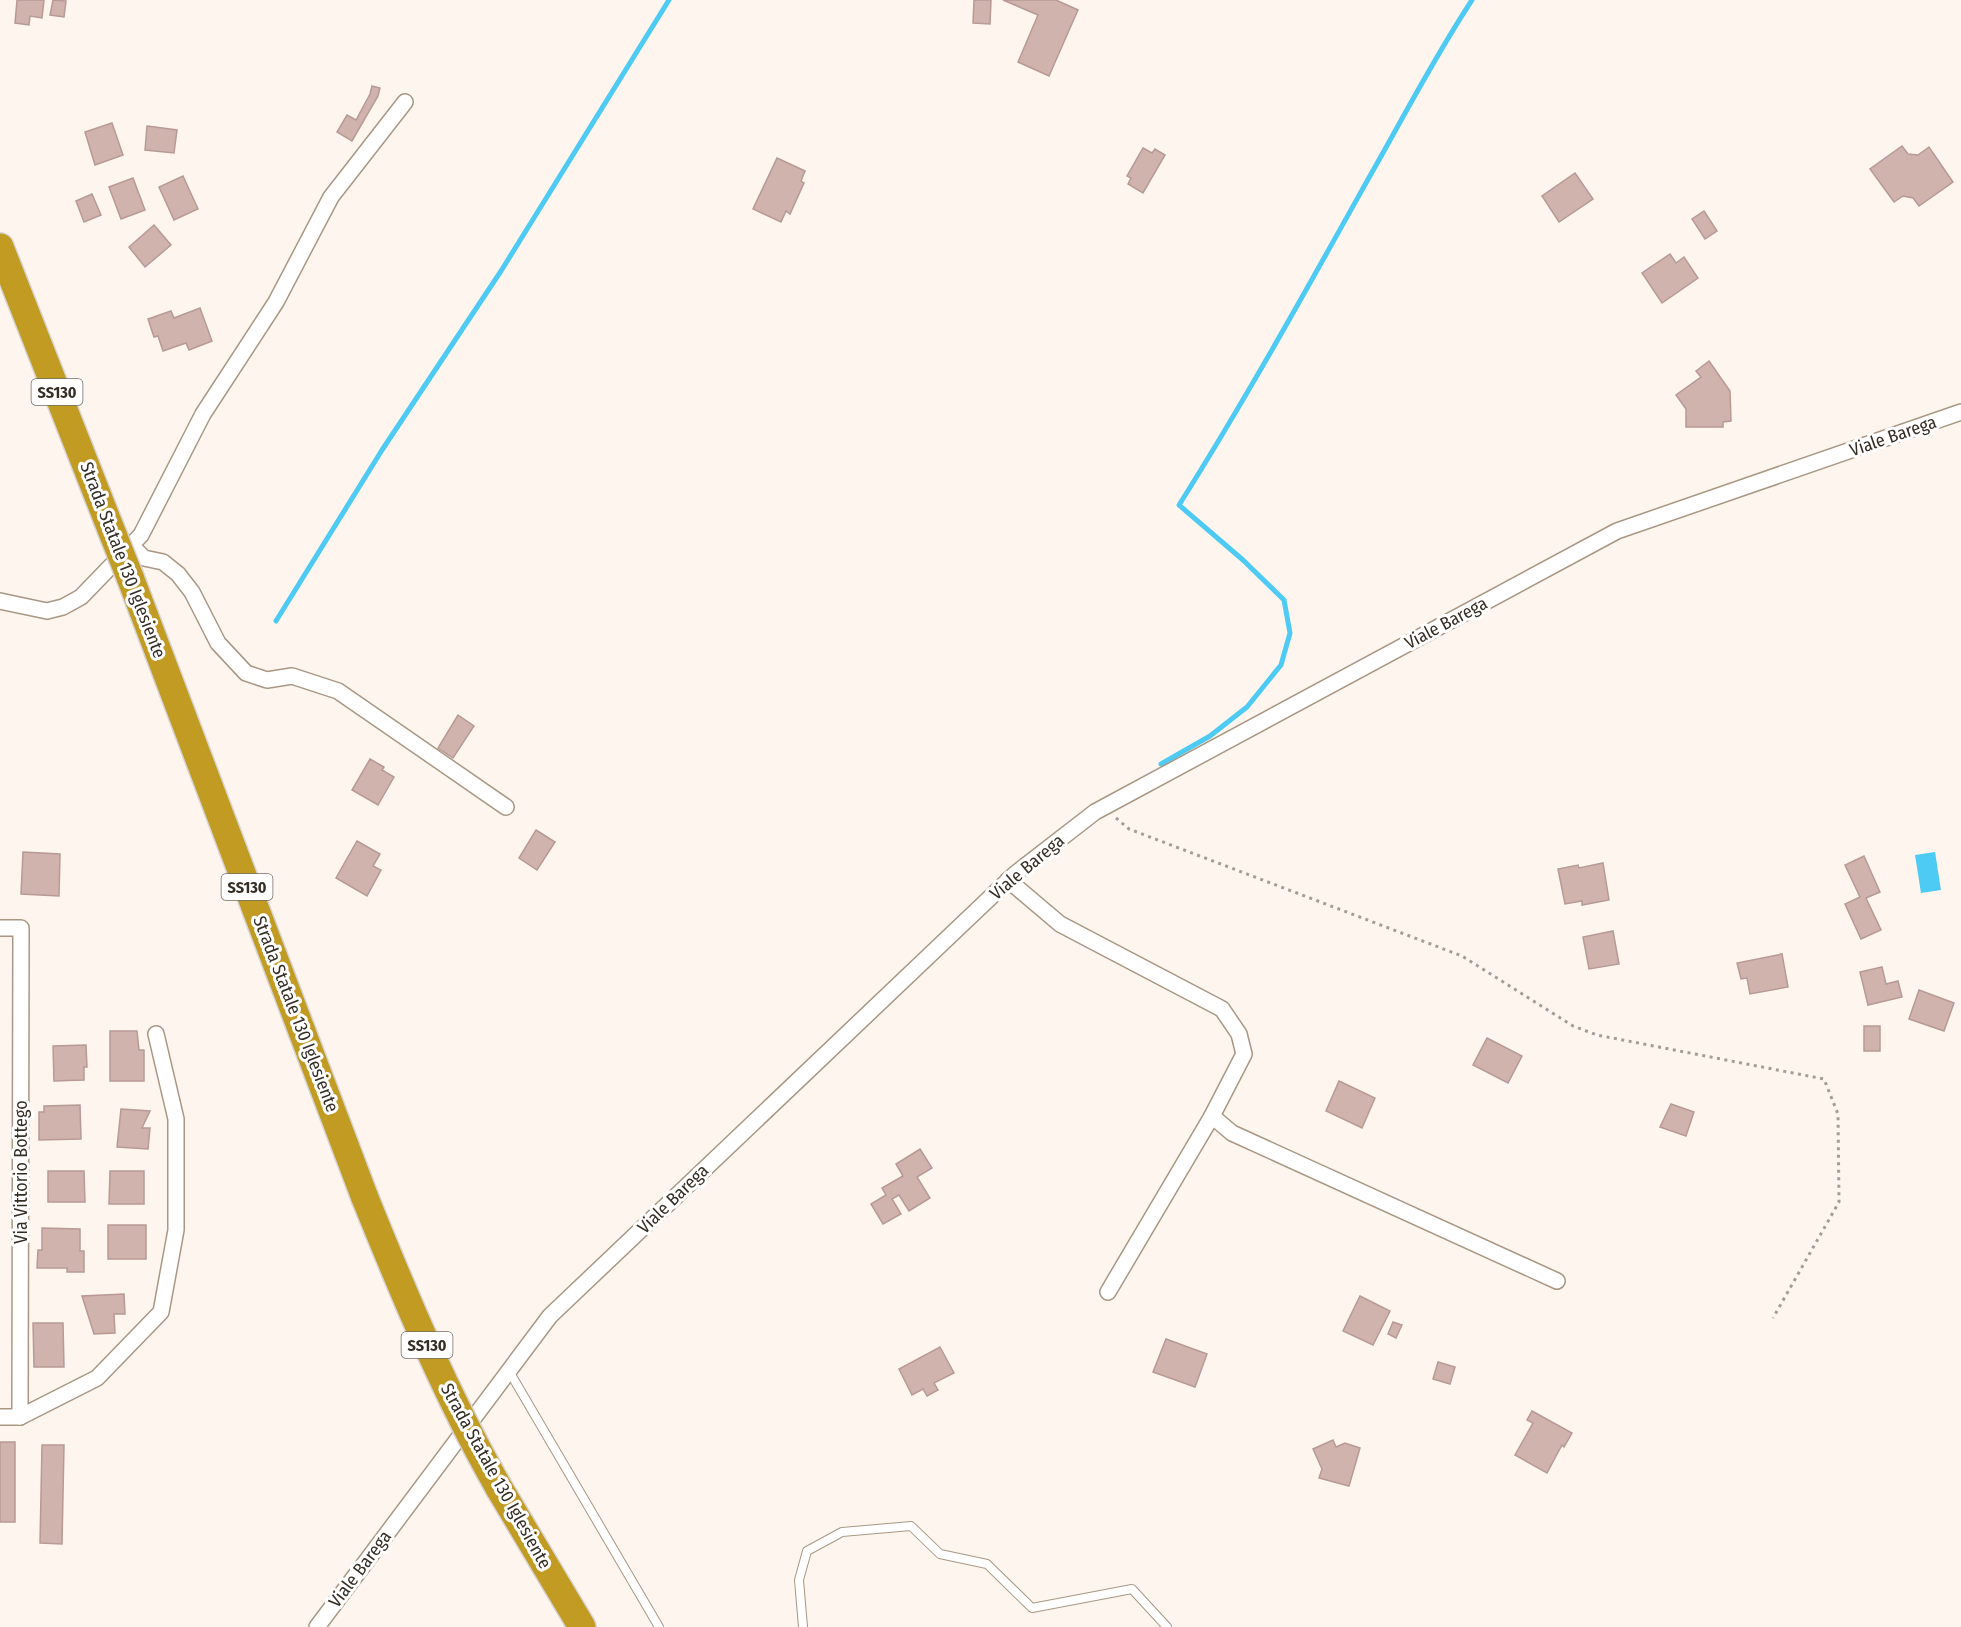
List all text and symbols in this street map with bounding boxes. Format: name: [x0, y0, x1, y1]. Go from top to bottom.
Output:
road number: SS130: [32, 379, 82, 405]
street label: Viale Barega: [1847, 411, 1939, 461]
street label: Strada Statale 130 Iglesiente: [75, 459, 171, 661]
street label: Viale Barega: [1401, 592, 1491, 654]
street label: Viale Barega: [985, 829, 1069, 904]
road number: SS130: [222, 874, 272, 900]
street label: Strada Statale 130 Iglesiente: [248, 913, 344, 1115]
street label: Via Vittorio Bottego: [10, 1100, 32, 1244]
street label: Viale Barega: [633, 1160, 713, 1238]
road number: SS130: [402, 1332, 452, 1358]
street label: Strada Statale 130 Iglesiente: [436, 1380, 556, 1573]
street label: Viale Barega: [324, 1526, 396, 1612]

